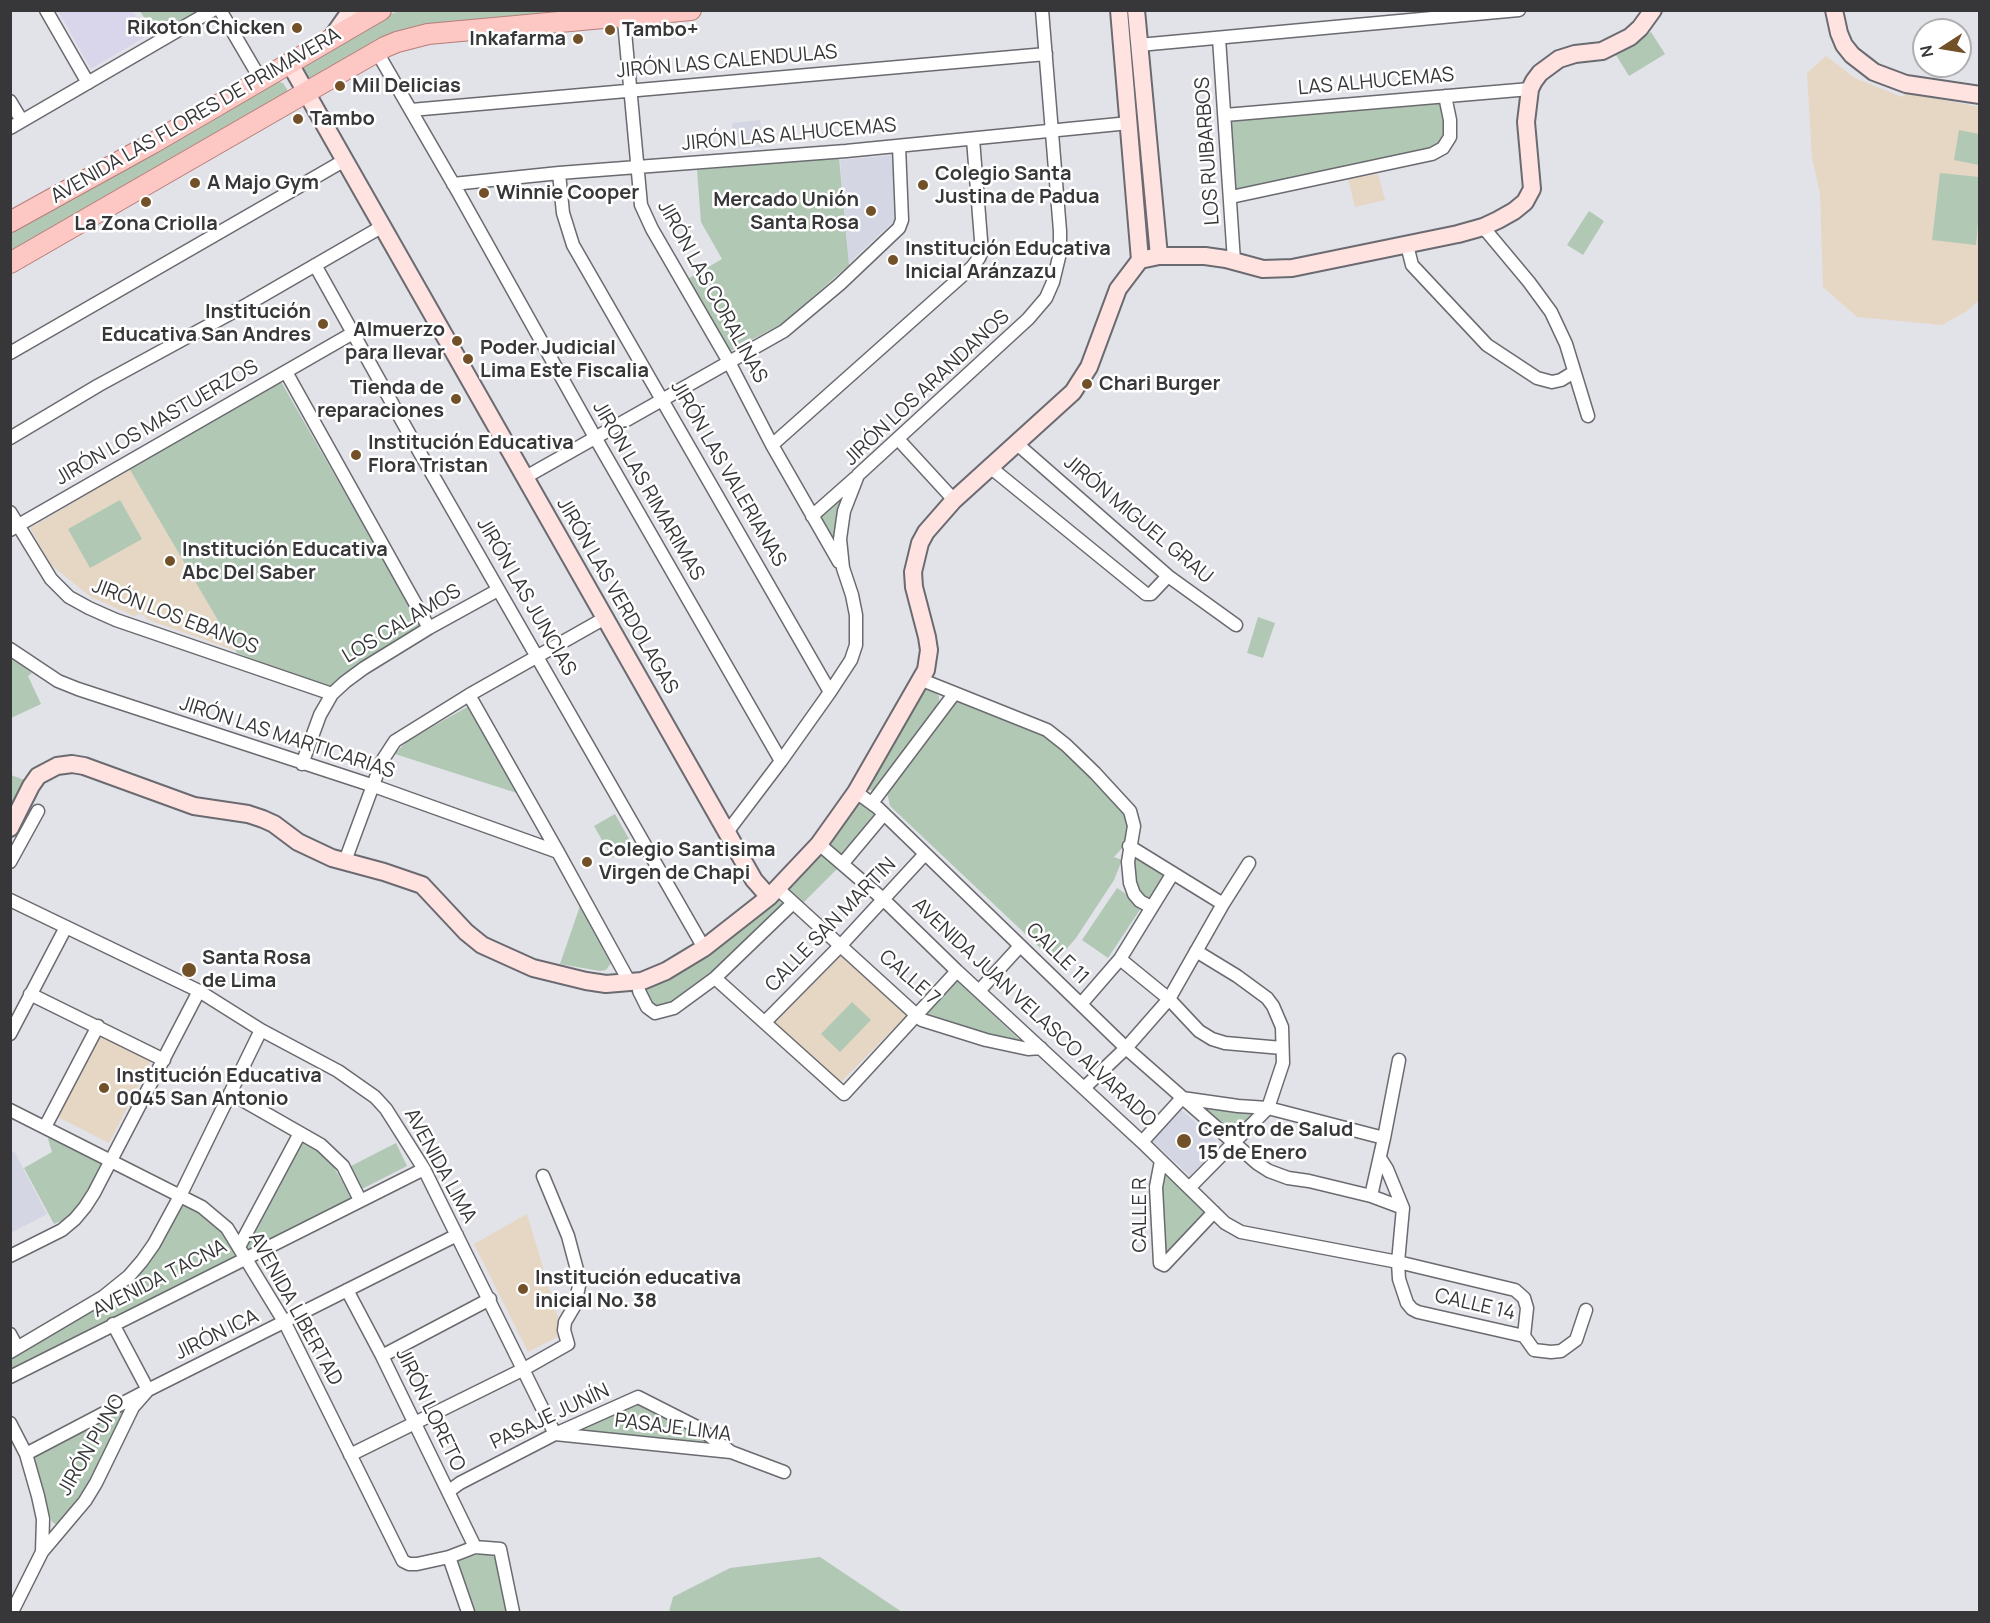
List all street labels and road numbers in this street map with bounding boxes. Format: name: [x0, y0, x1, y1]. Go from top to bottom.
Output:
street label: AVENIDA LAS FLORES DE PRIMAVERA: [47, 23, 345, 209]
street label: JIRÓN LAS CALENDULAS: [616, 40, 838, 84]
street label: LAS ALHUCEMAS: [1297, 63, 1455, 101]
street label: LOS RUIBARBOS: [1191, 76, 1225, 226]
street label: JIRÓN LAS ALHUCEMAS: [681, 114, 897, 156]
street label: JIRÓN LAS CORALINAS: [652, 197, 772, 387]
street label: JIRÓN LOS ARANDANOS: [839, 305, 1015, 471]
street label: JIRÓN LOS MASTUERZOS: [51, 355, 263, 491]
street label: JIRÓN LAS VALERIANAS: [665, 377, 791, 571]
street label: JIRÓN LAS RIMARIMAS: [587, 397, 709, 585]
street label: JIRÓN MIGUEL GRAU: [1059, 451, 1217, 589]
street label: JIRÓN LAS VERDOLAGAS: [551, 494, 683, 698]
street label: JIRÓN LAS JUNCIAS: [471, 514, 581, 680]
street label: JIRÓN LOS EBANOS: [88, 574, 262, 660]
street label: LOS CALAMOS: [339, 579, 465, 669]
street label: JIRÓN LAS MARTICARIAS: [176, 692, 398, 784]
street label: CALLE SAN MARTIN: [761, 853, 901, 997]
street label: AVENIDA JUAN VELASCO ALVARADO: [907, 893, 1161, 1133]
street label: CALLE 11: [1021, 918, 1093, 990]
street label: CALLE 7: [874, 945, 944, 1011]
street label: AVENIDA LIMA: [399, 1105, 481, 1227]
street label: CALLE R: [1128, 1177, 1152, 1253]
street label: AVENIDA LIBERTAD: [243, 1228, 347, 1390]
street label: AVENIDA TACNA: [89, 1235, 231, 1323]
street label: CALLE 14: [1432, 1284, 1518, 1326]
street label: JIRÓN ICA: [171, 1304, 263, 1366]
street label: JIRÓN LORETO: [390, 1345, 470, 1475]
street label: PASAJE JUNÍN: [487, 1379, 613, 1455]
street label: JIRÓN PUNO: [53, 1390, 131, 1500]
street label: PASAJE LIMA: [613, 1409, 733, 1447]

